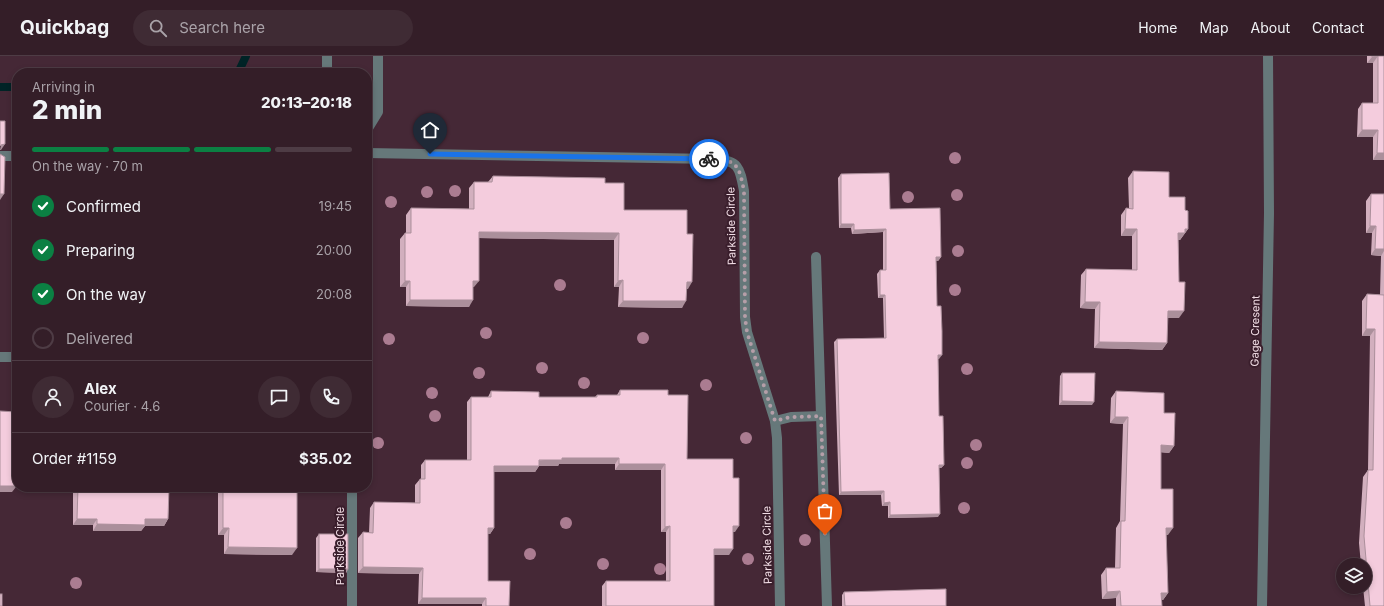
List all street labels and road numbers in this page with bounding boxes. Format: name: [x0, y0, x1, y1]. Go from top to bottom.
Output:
street label: Parkside Circle: [723, 187, 739, 265]
street label: Gage Cresent: [1247, 295, 1263, 367]
street label: Parkside Circle: [759, 506, 775, 584]
street label: Parkside Circle: [333, 507, 347, 585]

